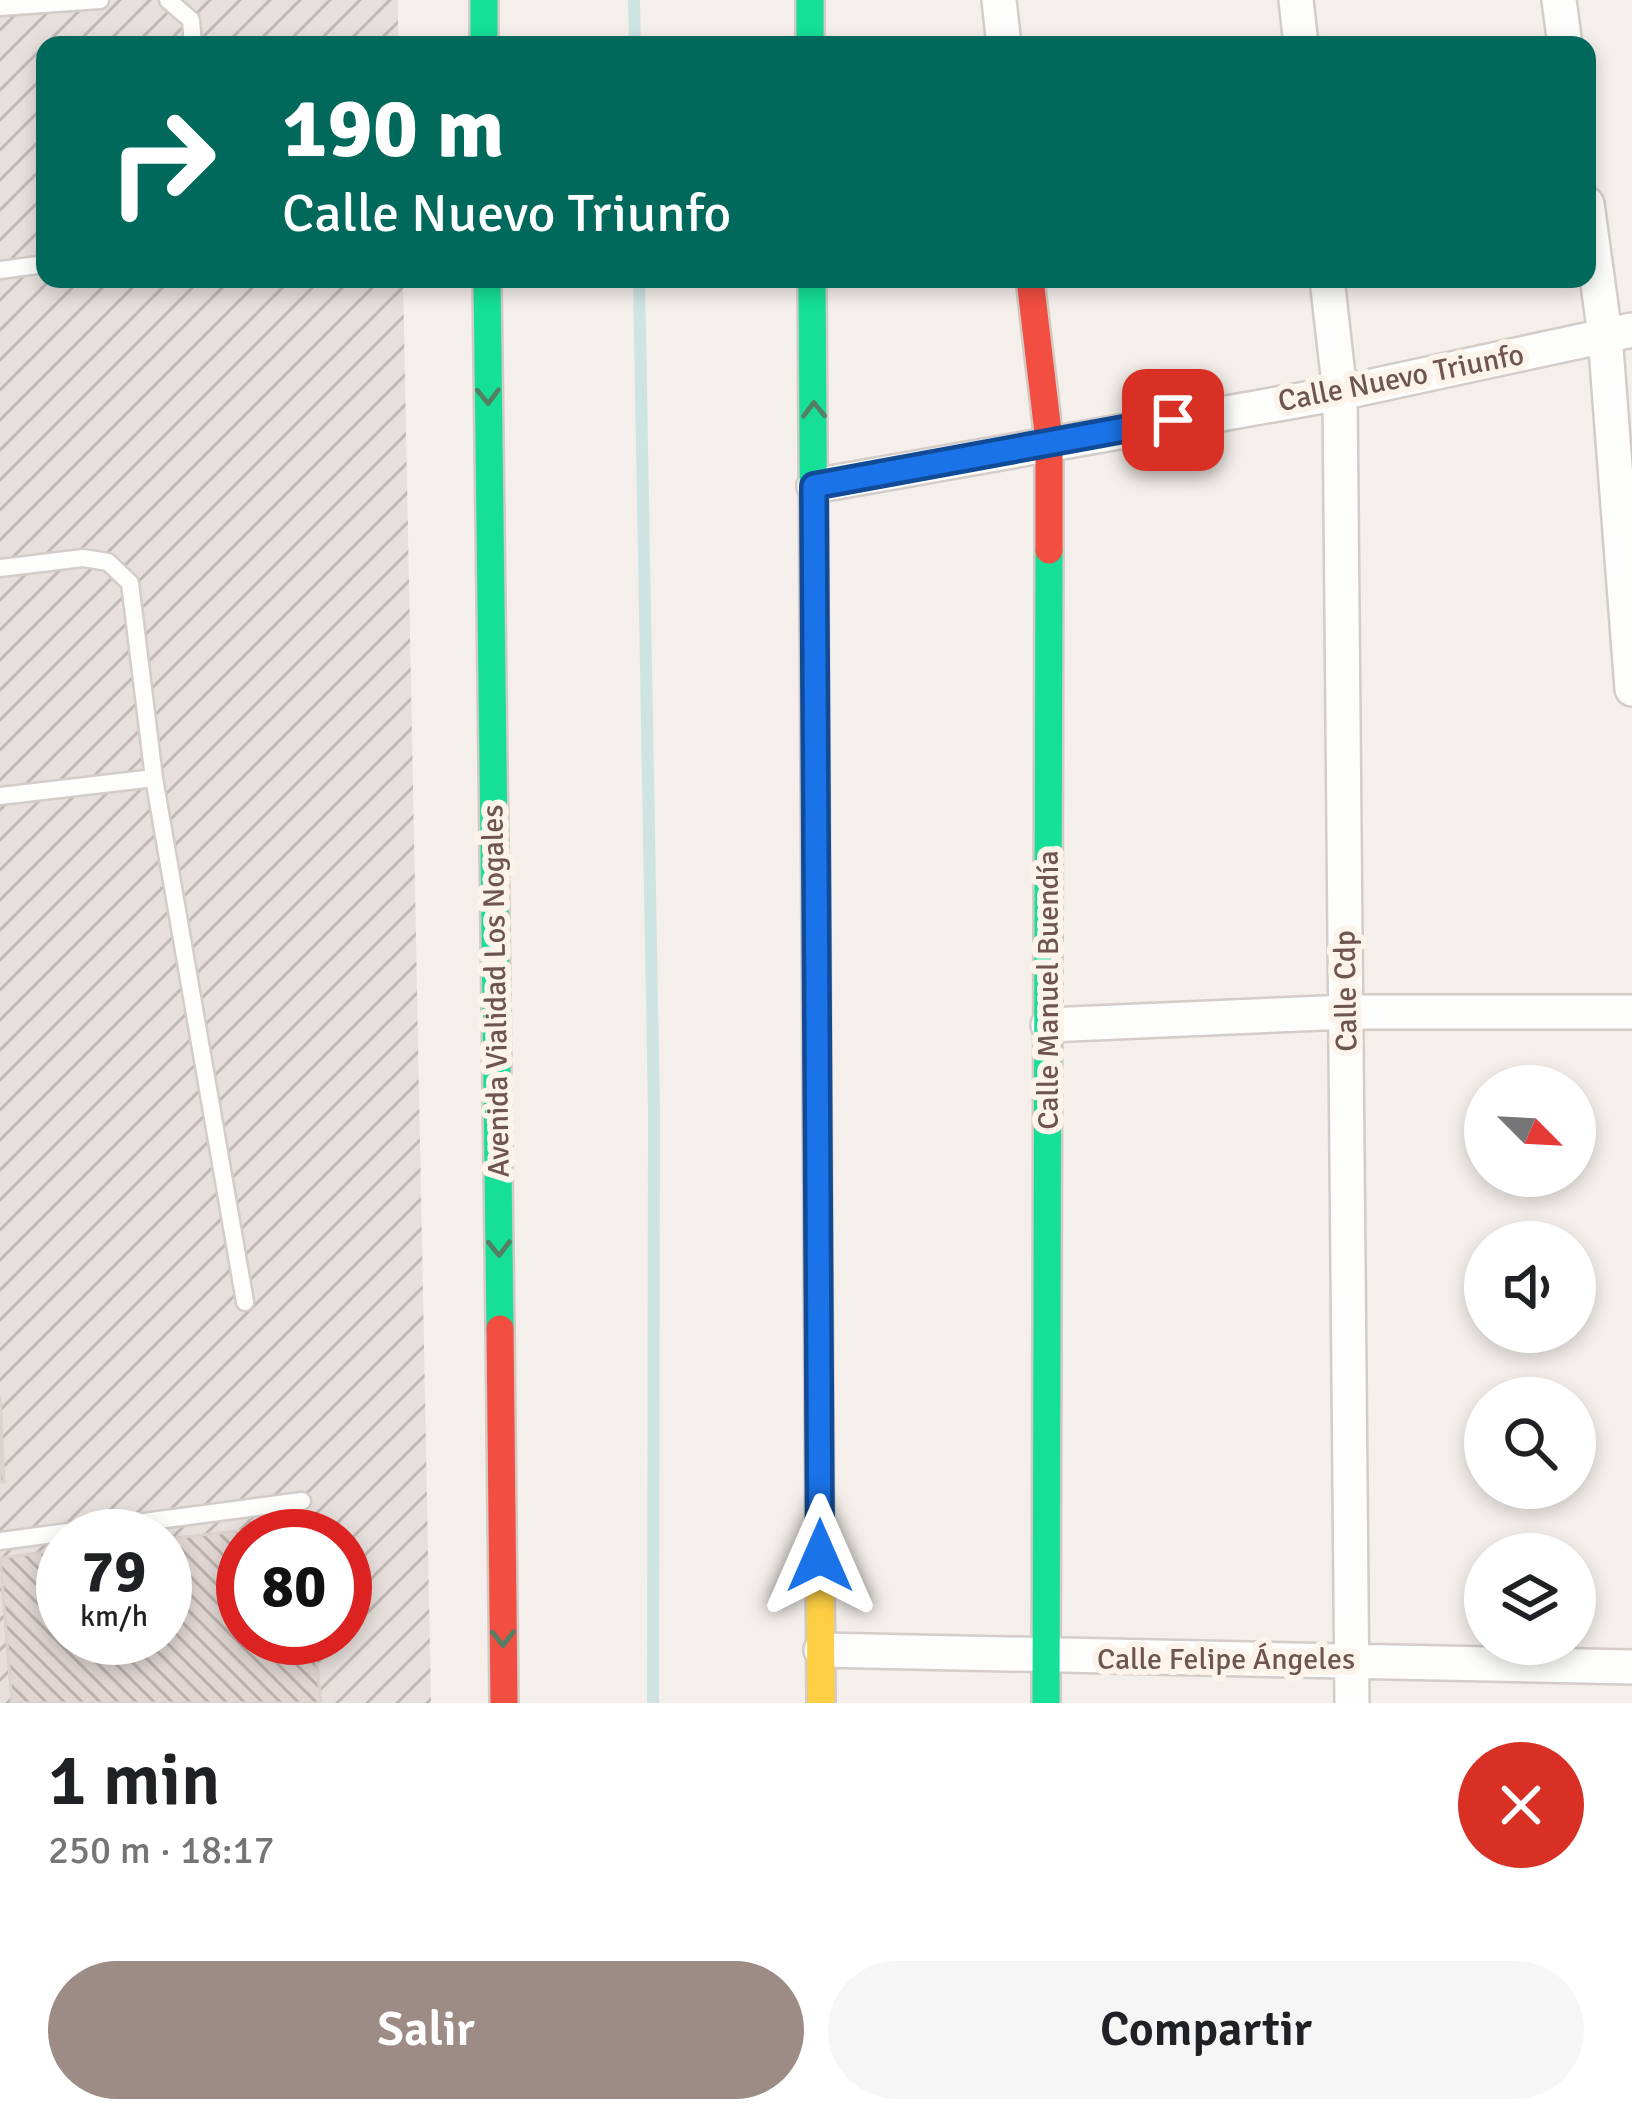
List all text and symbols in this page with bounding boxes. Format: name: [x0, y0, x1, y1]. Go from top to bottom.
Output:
text: 190 m: [282, 77, 504, 181]
icon: right: [84, 84, 240, 240]
text: Calle Nuevo Triunfo: [282, 180, 731, 247]
street label: Calle Nuevo Triunfo: [1275, 336, 1527, 420]
pin: [1122, 369, 1224, 471]
one-way arrow: [475, 387, 501, 406]
icon: arrive: [1140, 387, 1206, 453]
one-way arrow: [801, 400, 827, 419]
street label: Avenida Vialidad Los Nogales: [474, 804, 518, 1178]
street label: Calle Manuel Buendía: [1030, 850, 1067, 1130]
street label: Calle Cdp: [1326, 930, 1366, 1052]
north arrow: [1464, 1065, 1596, 1197]
map controls: [1464, 1065, 1596, 1665]
button: sound: [1464, 1221, 1596, 1353]
one-way arrow: [485, 1239, 511, 1258]
button: search: [1464, 1377, 1596, 1509]
position arrow: [757, 1493, 883, 1619]
speed limit sign: 80: [216, 1509, 372, 1665]
button: layers: [1464, 1533, 1596, 1665]
text: 79: [82, 1535, 146, 1609]
text: km/h: [80, 1598, 148, 1635]
one-way arrow: [490, 1629, 516, 1648]
street label: Calle Felipe Ángeles: [1097, 1641, 1355, 1678]
text: 1 min: [48, 1736, 220, 1825]
button: close: [1458, 1742, 1584, 1868]
text: 250 m · 18:17: [48, 1826, 275, 1874]
button: Salir: [48, 1961, 804, 2099]
button: Compartir: [828, 1961, 1584, 2099]

